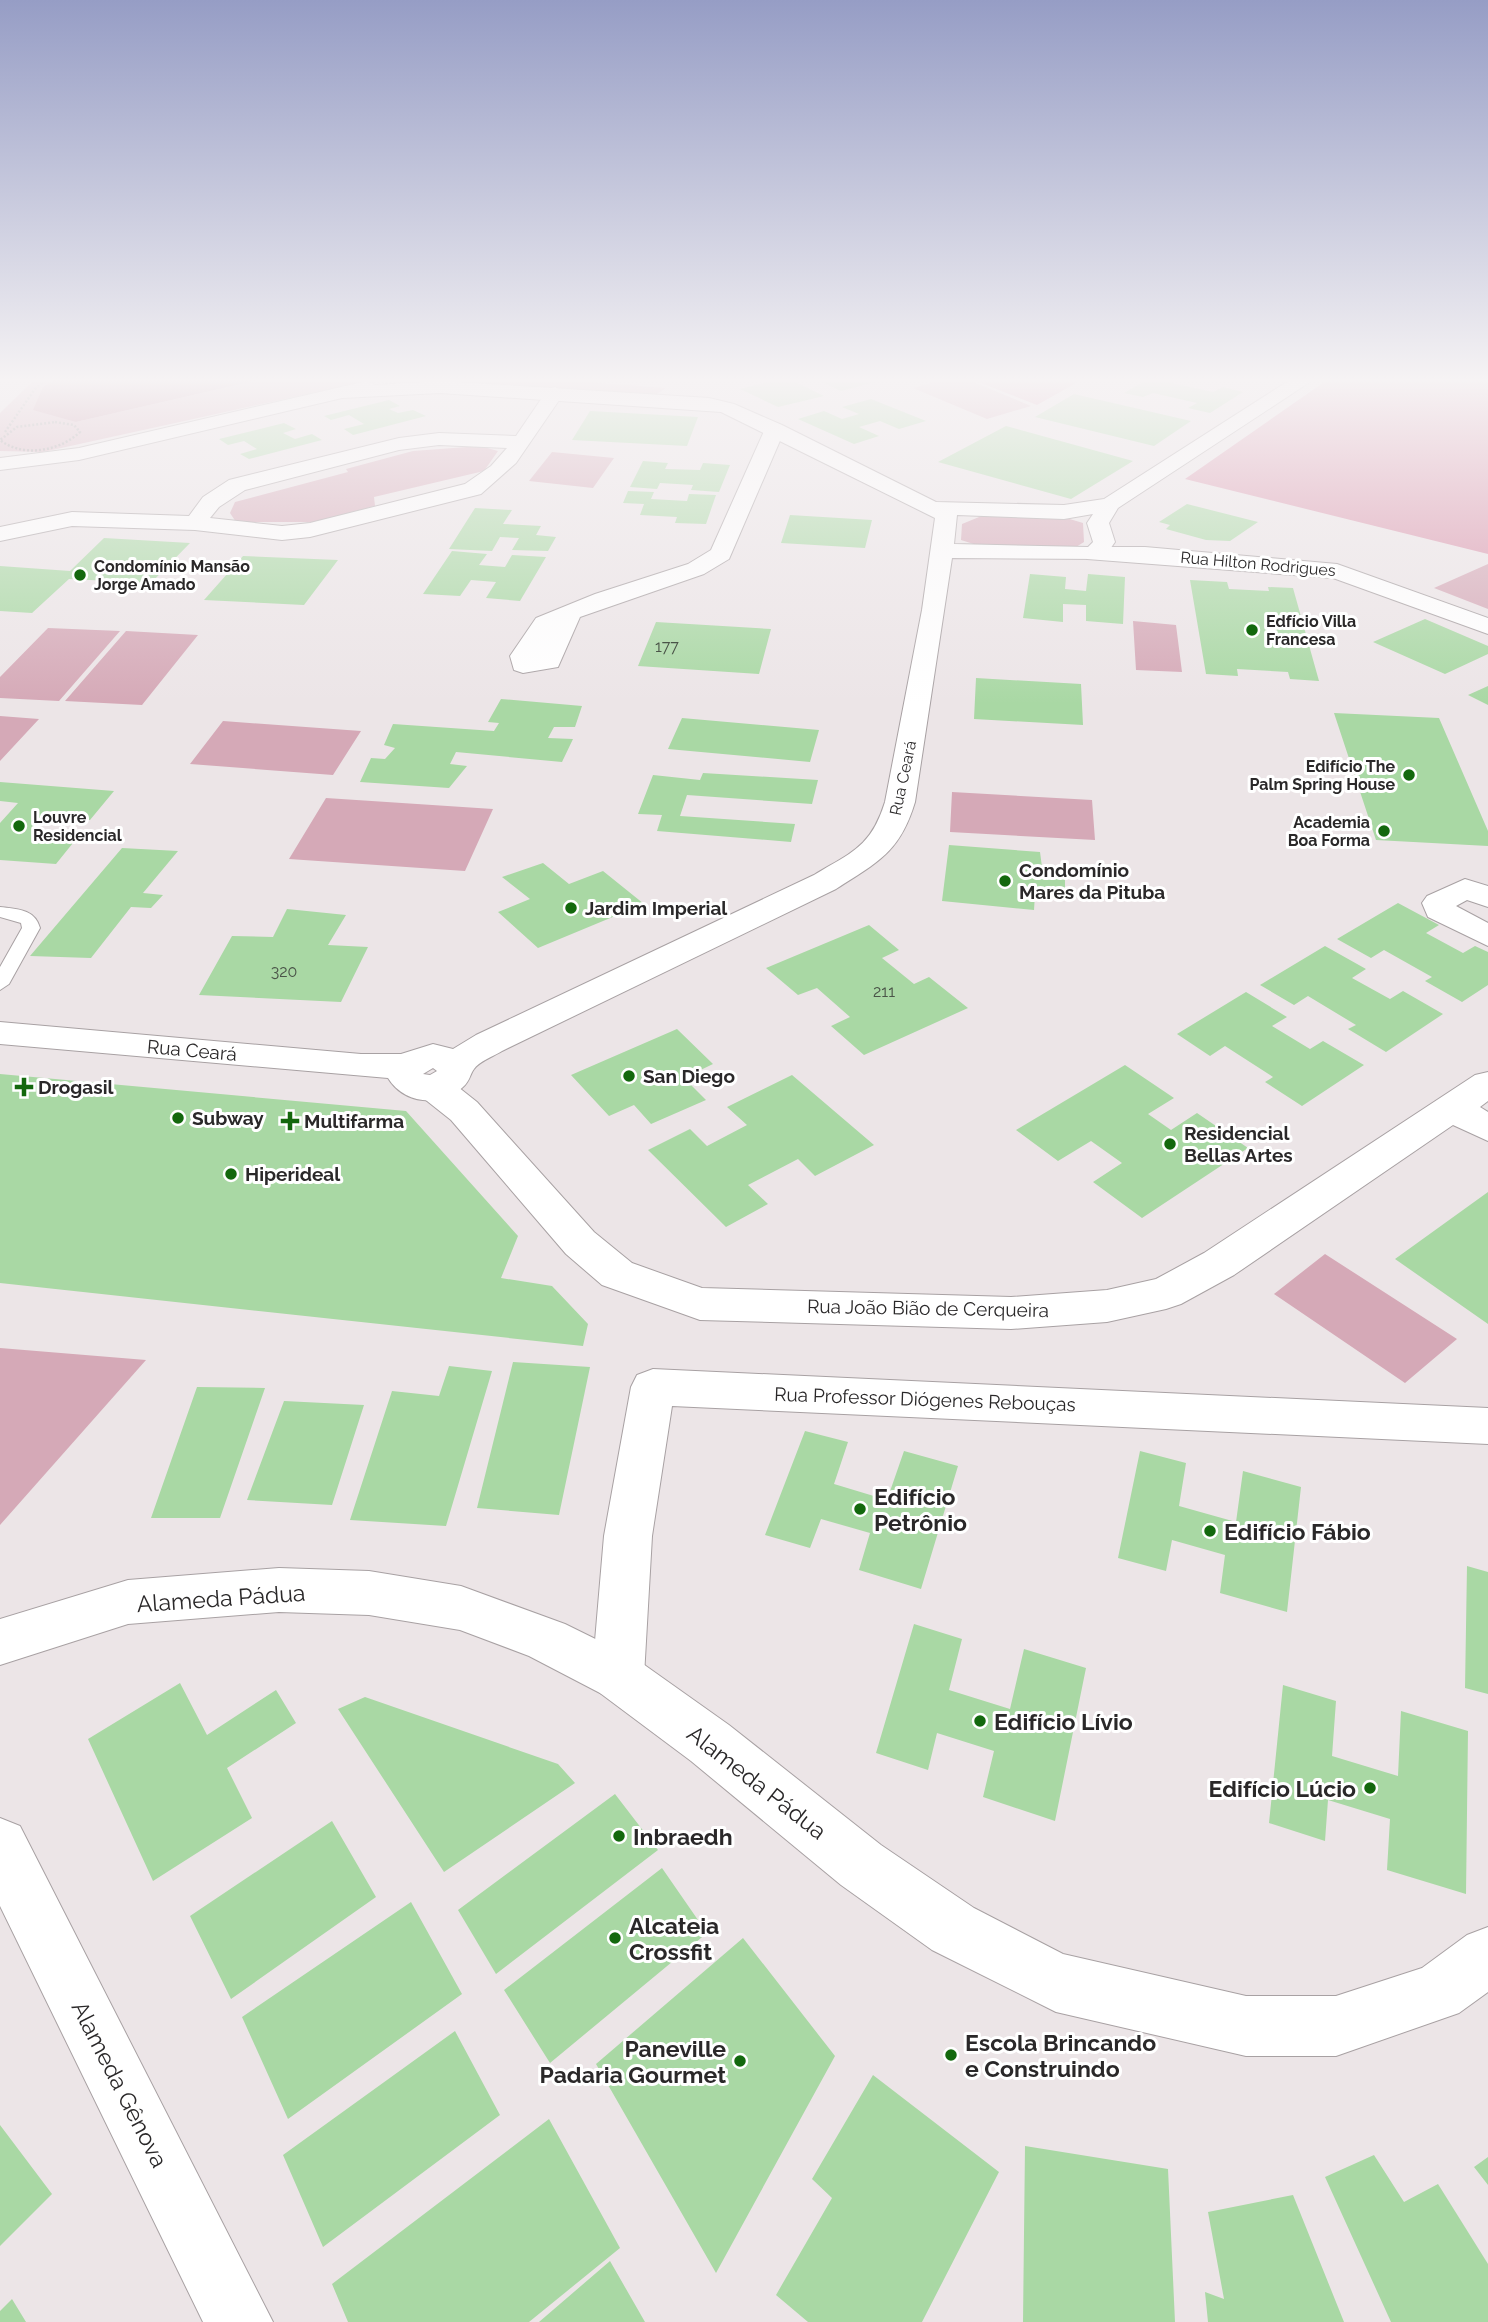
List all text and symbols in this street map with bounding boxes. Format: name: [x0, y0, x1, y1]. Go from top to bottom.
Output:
street label: Rua Hilton Rodrigues: [1180, 548, 1337, 580]
place label: Condomínio Mansão Jorge Amado: [94, 557, 250, 594]
marker: Condomínio Mansão Jorge Amado: [72, 567, 88, 583]
place label: Edfício Villa Francesa: [1266, 612, 1356, 649]
marker: Edfício Villa Francesa: [1244, 622, 1260, 638]
house number: 177: [655, 637, 679, 656]
street label: Rua Ceará: [886, 739, 920, 817]
place label: Edifício The Palm Spring House: [1249, 757, 1395, 794]
marker: Edifício The Palm Spring House: [1401, 767, 1417, 783]
place label: Louvre Residencial: [33, 808, 123, 845]
place label: Academia Boa Forma: [1288, 813, 1370, 850]
marker: Louvre Residencial: [11, 818, 27, 834]
marker: Academia Boa Forma: [1376, 823, 1392, 839]
place label: Condomínio Mares da Pituba: [1019, 859, 1165, 903]
marker: Condomínio Mares da Pituba: [997, 873, 1013, 889]
place label: Jardim Imperial: [585, 897, 728, 919]
marker: Jardim Imperial: [563, 900, 579, 916]
house number: 320: [271, 962, 297, 981]
house number: 211: [873, 982, 895, 1001]
street label: Rua Ceará: [146, 1035, 238, 1065]
place label: San Diego: [643, 1065, 735, 1087]
marker: San Diego: [621, 1068, 637, 1084]
place label: Drogasil: [38, 1076, 114, 1098]
marker: Drogasil: [16, 1079, 32, 1095]
place label: Subway: [192, 1107, 264, 1129]
marker: Subway: [170, 1110, 186, 1126]
place label: Multifarma: [304, 1110, 404, 1132]
marker: Multifarma: [282, 1113, 298, 1129]
place label: Residencial Bellas Artes: [1184, 1122, 1293, 1166]
marker: Residencial Bellas Artes: [1162, 1136, 1178, 1152]
place label: Hiperideal: [245, 1163, 341, 1185]
marker: Hiperideal: [223, 1166, 239, 1182]
street label: Rua João Bião de Cerqueira: [807, 1295, 1049, 1321]
street label: Rua Professor Diógenes Rebouças: [774, 1383, 1076, 1415]
place label: Edifício Petrônio: [874, 1483, 967, 1536]
marker: Edifício Petrônio: [852, 1501, 868, 1517]
place label: Edifício Fábio: [1224, 1518, 1371, 1545]
marker: Edifício Fábio: [1202, 1523, 1218, 1539]
street label: Alameda Pádua: [136, 1579, 306, 1617]
place label: Edifício Lívio: [994, 1708, 1133, 1735]
marker: Edifício Lívio: [972, 1713, 988, 1729]
street label: Alameda Pádua: [682, 1719, 832, 1845]
place label: Edifício Lúcio: [1209, 1775, 1356, 1802]
marker: Edifício Lúcio: [1362, 1780, 1378, 1796]
place label: Inbraedh: [633, 1823, 733, 1850]
marker: Inbraedh: [611, 1828, 627, 1844]
place label: Alcateia Crossfit: [629, 1912, 719, 1965]
marker: Alcateia Crossfit: [607, 1930, 623, 1946]
street label: Alameda Gênova: [66, 1996, 174, 2172]
place label: Escola Brincando e Construindo: [965, 2029, 1156, 2082]
place label: Paneville Padaria Gourmet: [539, 2035, 726, 2088]
marker: Escola Brincando e Construindo: [943, 2047, 959, 2063]
marker: Paneville Padaria Gourmet: [732, 2053, 748, 2069]

